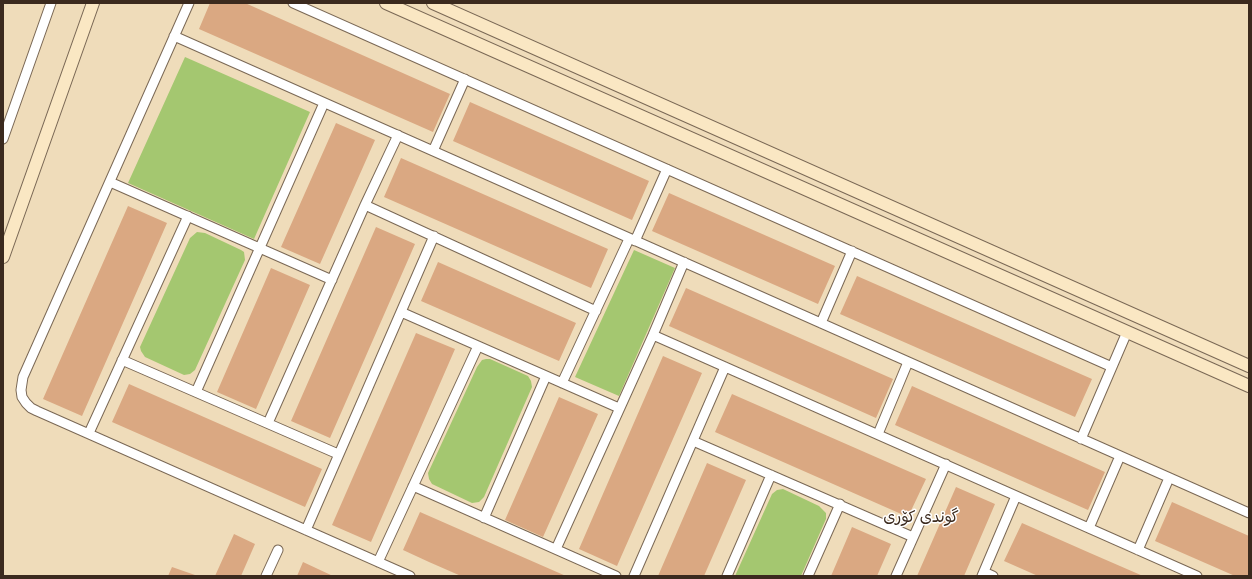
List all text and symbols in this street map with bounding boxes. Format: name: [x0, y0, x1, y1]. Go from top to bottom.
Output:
district label: گوندی کۆری: [883, 508, 959, 528]

